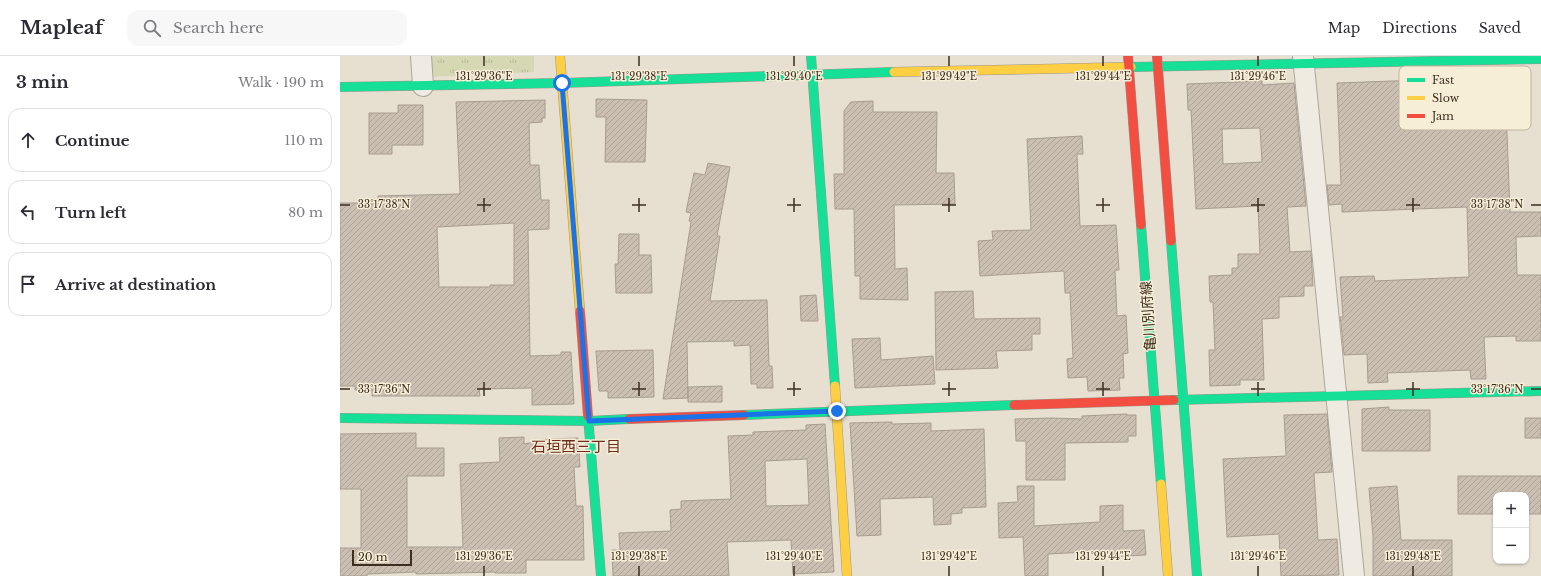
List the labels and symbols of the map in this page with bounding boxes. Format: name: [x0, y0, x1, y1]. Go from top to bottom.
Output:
legend: [1399, 66, 1531, 130]
text: 131°29'36"E: [456, 70, 512, 83]
text: 131°29'38"E: [611, 70, 667, 83]
text: 131°29'40"E: [766, 70, 822, 83]
text: 131°29'42"E: [921, 70, 977, 83]
text: 131°29'44"E: [1075, 70, 1131, 83]
text: 131°29'46"E: [1230, 70, 1286, 83]
text: Fast: [1432, 73, 1455, 87]
route start: [553, 74, 571, 92]
text: Slow: [1432, 91, 1460, 105]
text: Jam: [1430, 109, 1454, 123]
text: 33°17'38"N: [358, 198, 410, 211]
text: 33°17'38"N: [1471, 198, 1523, 211]
street label: 亀川別府線: [1137, 280, 1159, 352]
text: 33°17'36"N: [358, 383, 410, 396]
text: 33°17'36"N: [1471, 383, 1523, 396]
route end: [828, 402, 846, 420]
district label: 石垣西三丁目: [531, 437, 621, 456]
scale bar: [352, 548, 412, 567]
text: 131°29'36"E: [456, 550, 512, 563]
text: 131°29'38"E: [611, 550, 667, 563]
text: 131°29'40"E: [766, 550, 822, 563]
text: 131°29'42"E: [921, 550, 977, 563]
text: 131°29'44"E: [1075, 550, 1131, 563]
text: 131°29'46"E: [1230, 550, 1286, 563]
text: 131°29'48"E: [1385, 550, 1441, 563]

